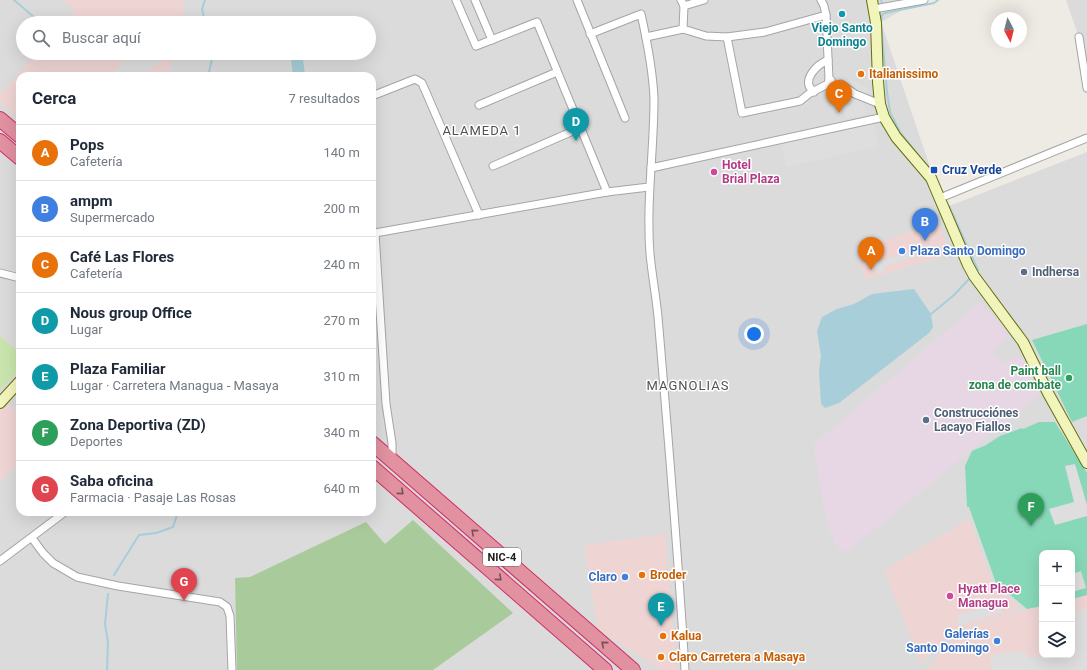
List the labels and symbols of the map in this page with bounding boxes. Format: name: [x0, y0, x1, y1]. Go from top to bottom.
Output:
marker: Viejo Santo Domingo: [837, 9, 847, 19]
north arrow: [991, 12, 1027, 48]
place label: Viejo Santo Domingo: [811, 21, 873, 49]
place label: Italianissimo: [869, 67, 939, 81]
marker: Italianissimo: [856, 69, 866, 79]
pin: C: [826, 80, 852, 113]
pin: D: [563, 108, 589, 141]
district label: ALAMEDA 1: [442, 123, 522, 138]
place label: Hotel Brial Plaza: [722, 158, 780, 186]
place label: Cruz Verde: [942, 163, 1002, 177]
marker: Cruz Verde: [929, 165, 939, 175]
marker: Hotel Brial Plaza: [709, 167, 719, 177]
pin: B: [912, 208, 938, 241]
pin: A: [858, 237, 884, 270]
place label: Plaza Santo Domingo: [910, 244, 1026, 258]
marker: Plaza Santo Domingo: [897, 246, 907, 256]
place label: Indhersa: [1032, 265, 1080, 279]
marker: Indhersa: [1019, 267, 1029, 277]
your location: [744, 324, 764, 344]
place label: Paint ball zona de combate: [969, 364, 1062, 392]
marker: Paint ball zona de combate: [1064, 373, 1074, 383]
district label: MAGNOLIAS: [647, 378, 729, 393]
place label: Construcciónes Lacayo Fiallos: [934, 406, 1019, 434]
marker: Construcciónes Lacayo Fiallos: [921, 415, 931, 425]
one-way arrow: [397, 488, 404, 495]
pin: F: [1018, 493, 1044, 526]
one-way arrow: [471, 529, 478, 536]
road number: NIC-4: [483, 548, 521, 566]
pin: G: [171, 568, 197, 601]
place label: Broder: [650, 568, 687, 582]
place label: Claro: [589, 570, 617, 584]
marker: Broder: [637, 570, 647, 580]
marker: Claro: [620, 572, 630, 582]
one-way arrow: [495, 573, 502, 580]
place label: Hyatt Place Managua: [958, 582, 1021, 610]
marker: Hyatt Place Managua: [945, 591, 955, 601]
pin: E: [648, 593, 674, 626]
place label: Galerías Santo Domingo: [906, 627, 989, 655]
place label: Kalua: [671, 629, 702, 643]
marker: Kalua: [658, 631, 668, 641]
marker: Galerías Santo Domingo: [992, 636, 1002, 646]
one-way arrow: [601, 642, 608, 649]
place label: Claro Carretera a Masaya: [669, 650, 806, 664]
marker: Claro Carretera a Masaya: [656, 652, 666, 662]

